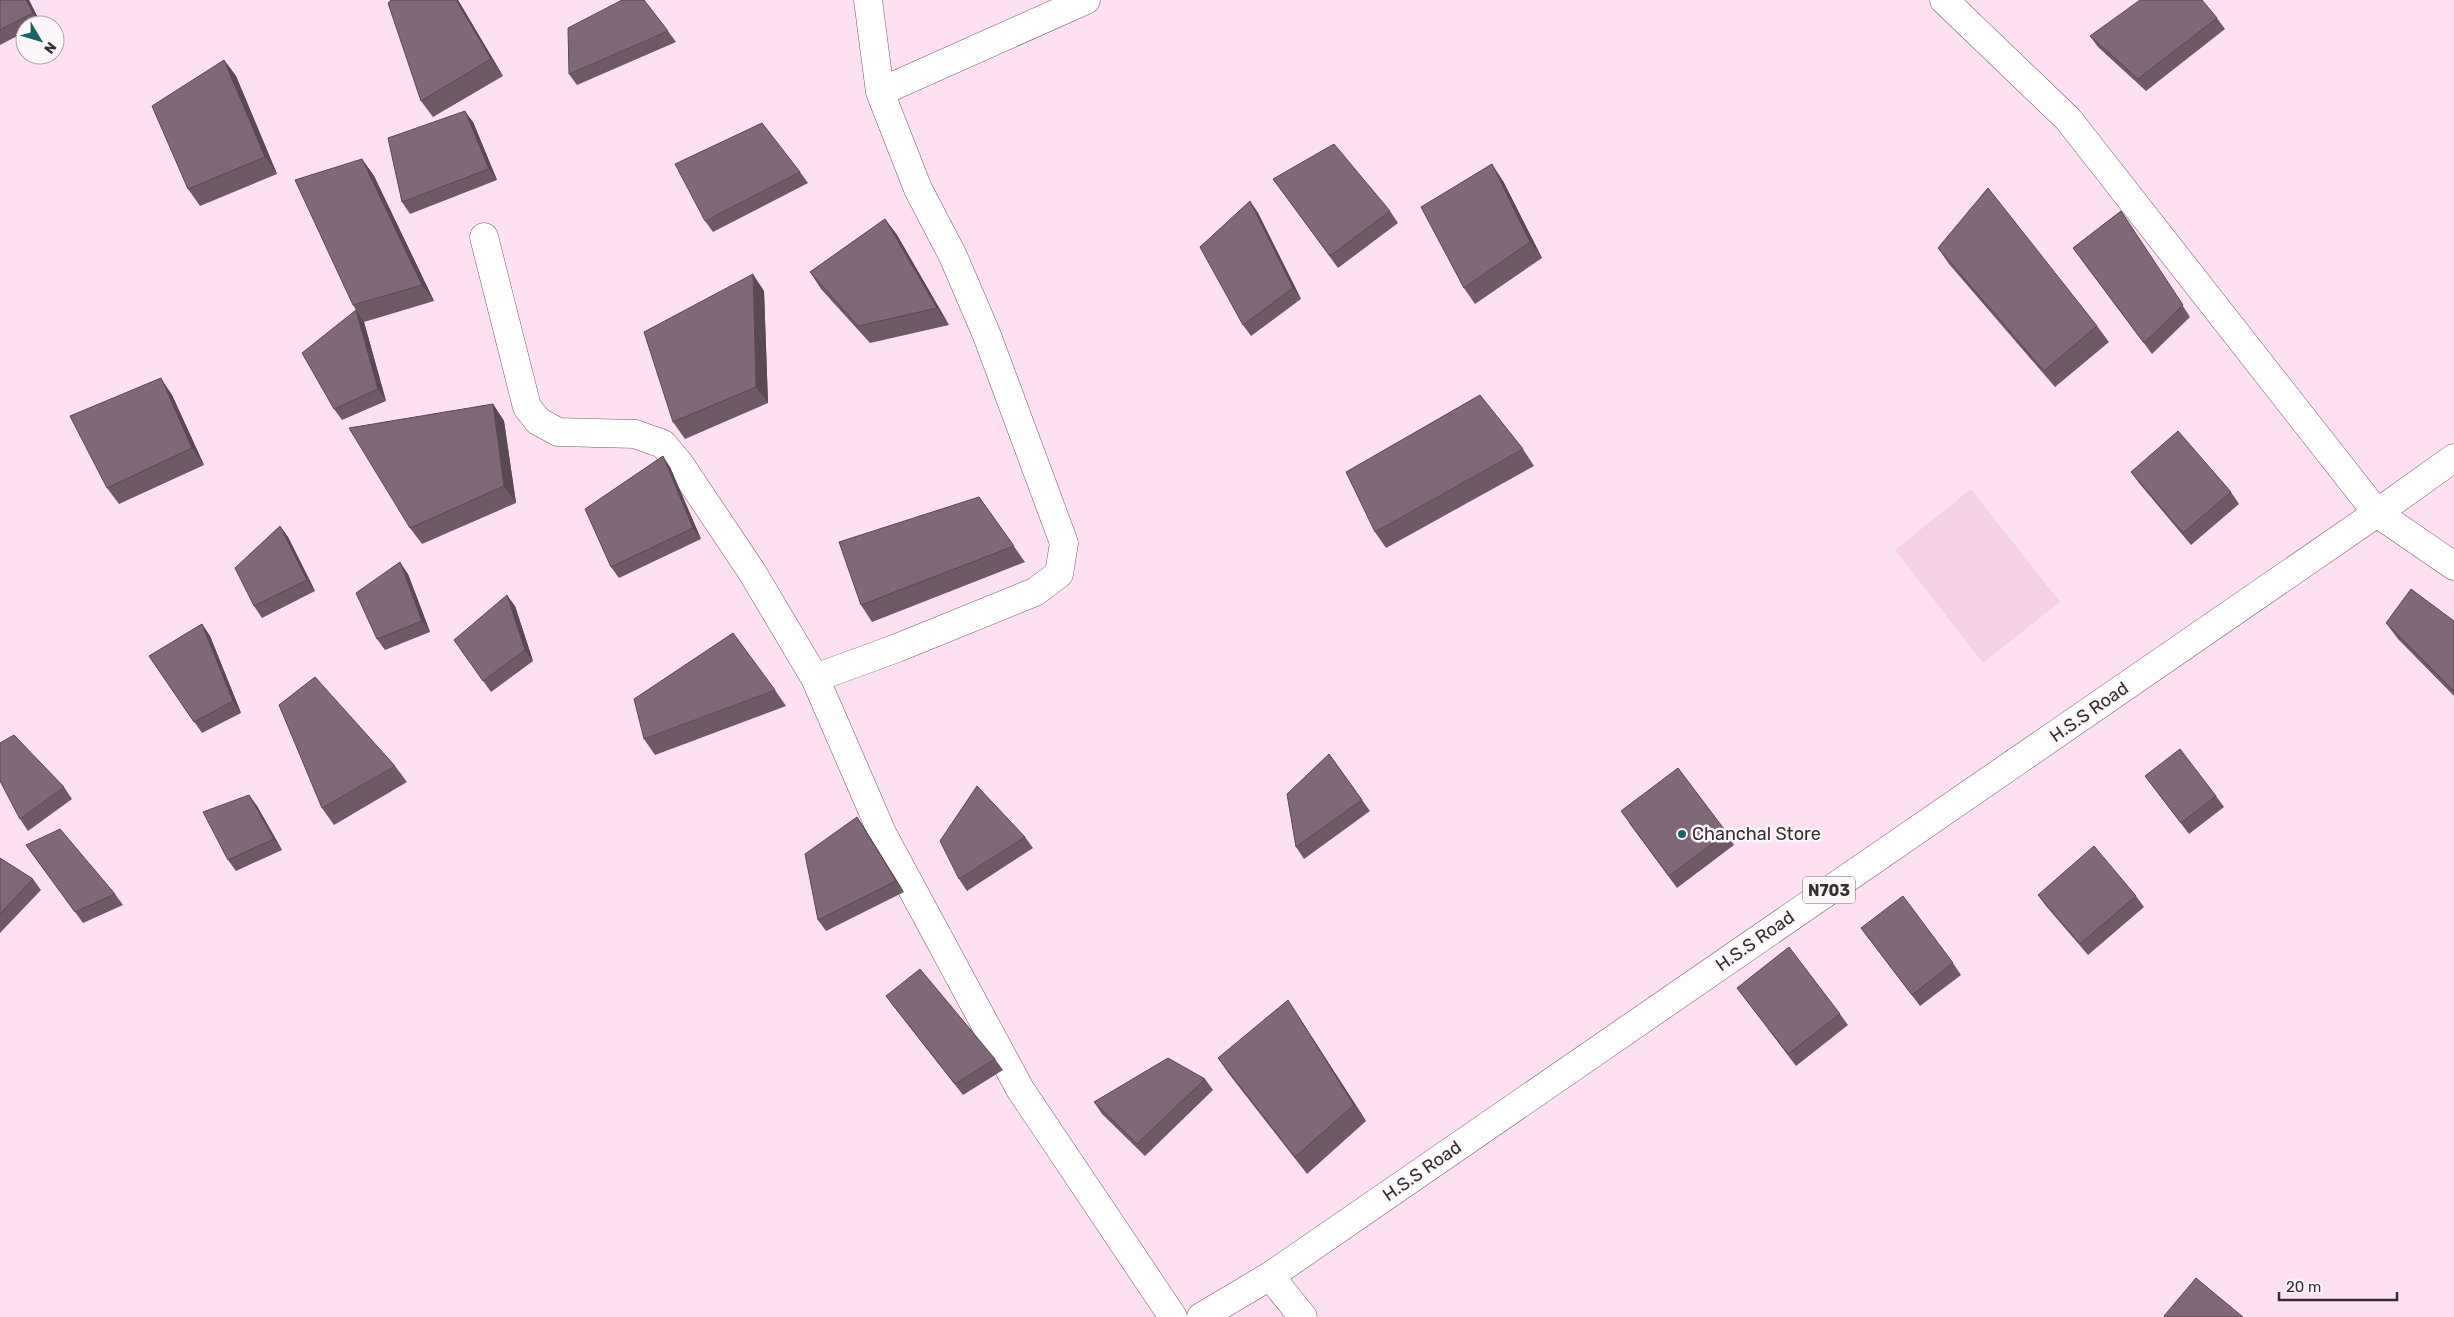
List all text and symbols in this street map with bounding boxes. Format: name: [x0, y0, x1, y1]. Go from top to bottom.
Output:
north arrow: [15, 15, 65, 65]
text: N: [40, 38, 60, 57]
street label: H.S.S Road: [2045, 677, 2133, 747]
place label: Chanchal Store: [1692, 823, 1821, 845]
marker: Chanchal Store: [1676, 828, 1688, 840]
road number: N703: [1803, 876, 1855, 904]
street label: H.S.S Road: [1711, 906, 1799, 976]
street label: H.S.S Road: [1378, 1136, 1466, 1206]
scale bar: [2279, 1270, 2396, 1302]
text: 20 m: [2286, 1278, 2321, 1296]

